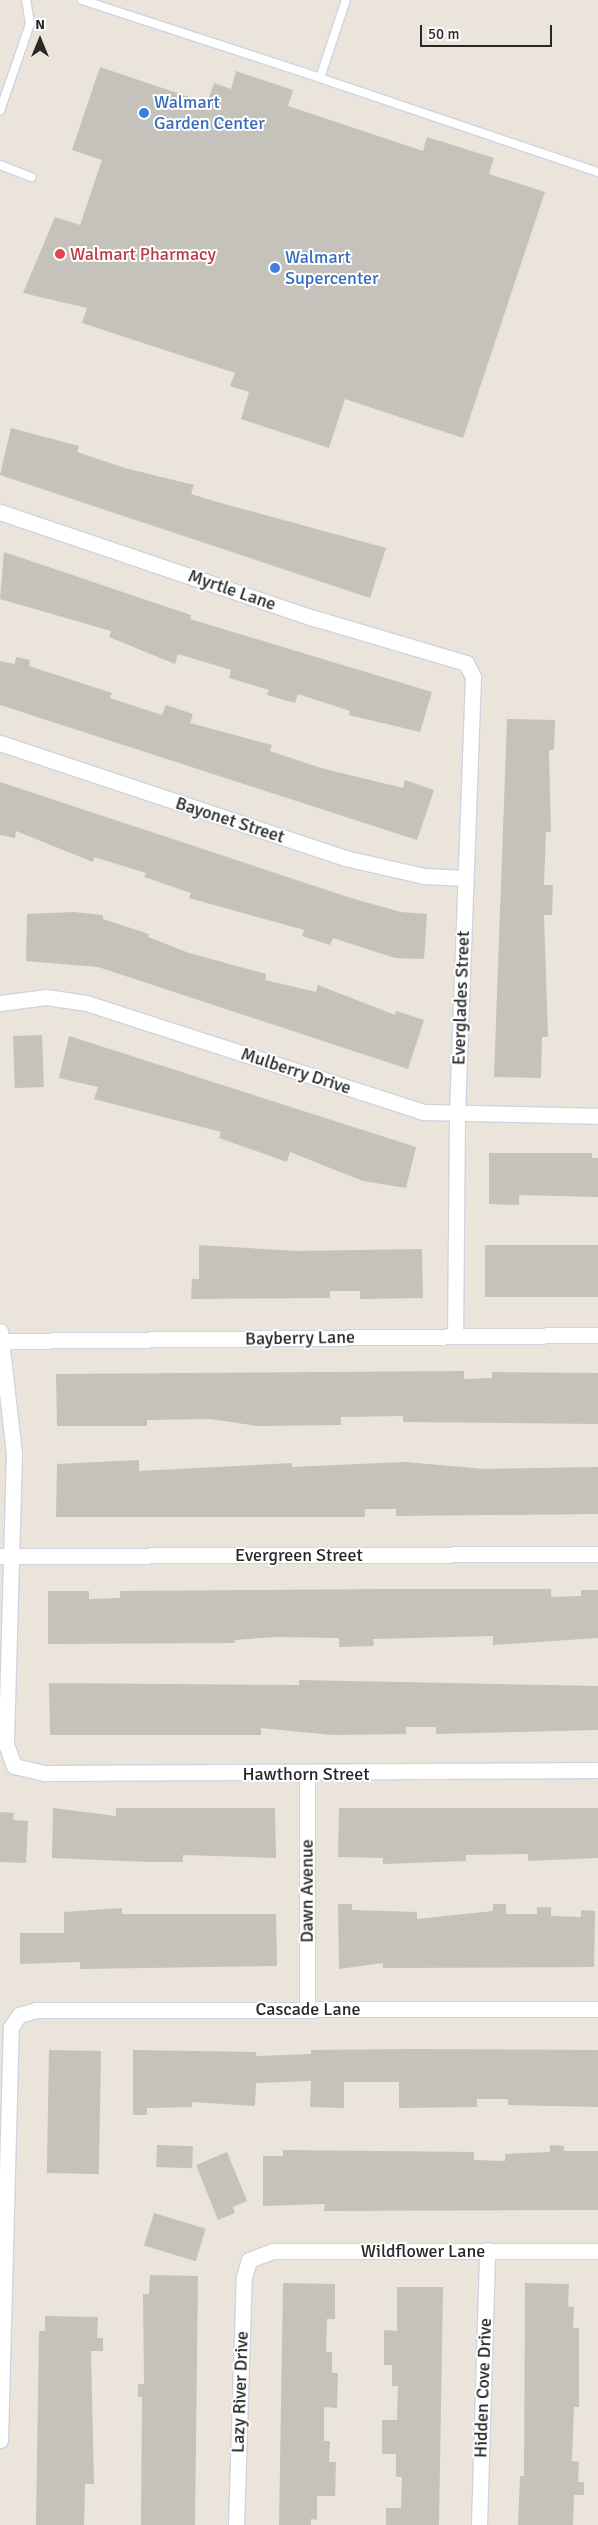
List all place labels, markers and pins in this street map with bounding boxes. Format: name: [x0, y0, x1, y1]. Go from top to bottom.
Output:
place label: Walmart Garden Center: [154, 92, 265, 134]
marker: Walmart Garden Center: [138, 107, 150, 119]
place label: Walmart Pharmacy: [70, 243, 216, 265]
place label: Walmart Supercenter: [285, 247, 379, 290]
marker: Walmart Pharmacy: [54, 248, 66, 260]
marker: Walmart Supercenter: [269, 262, 281, 274]

